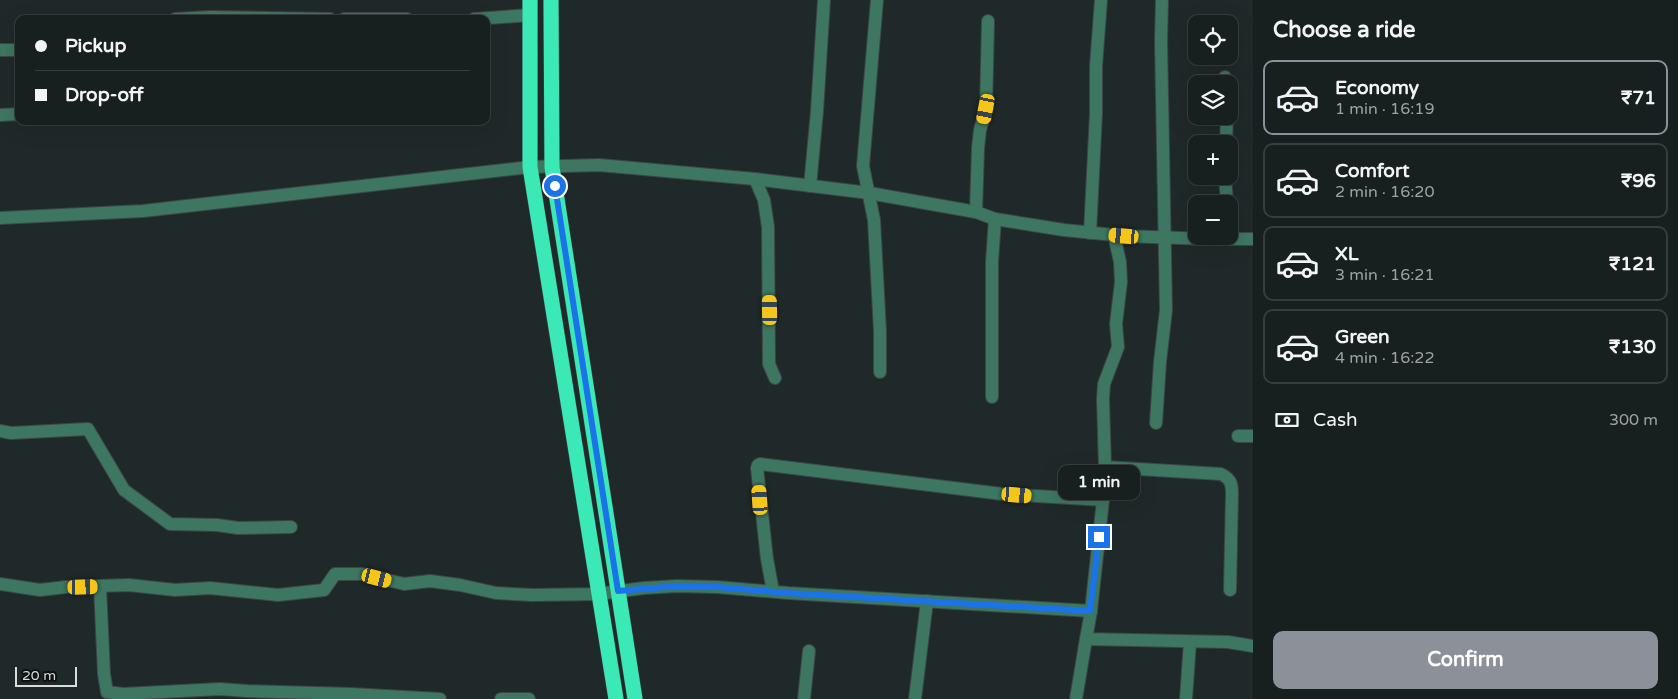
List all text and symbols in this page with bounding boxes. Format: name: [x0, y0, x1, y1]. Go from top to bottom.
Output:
map controls: [1188, 15, 1238, 245]
button: locate: [1188, 15, 1238, 65]
text: Choose a ride: [1273, 17, 1416, 43]
text: Pickup: [65, 35, 126, 57]
button: layers: [1188, 75, 1238, 125]
icon: car: [1275, 75, 1320, 120]
text: Economy: [1335, 77, 1419, 99]
text: Drop-off: [65, 84, 144, 106]
text: ₹71: [1621, 87, 1656, 109]
car: [975, 93, 996, 125]
text: 1 min · 16:19: [1335, 99, 1434, 119]
button: +: [1188, 135, 1238, 185]
icon: car: [1275, 158, 1320, 203]
text: Comfort: [1335, 160, 1409, 182]
text: ₹96: [1621, 170, 1656, 192]
route start: [544, 175, 566, 197]
text: 2 min · 16:20: [1335, 182, 1434, 202]
button: −: [1188, 195, 1238, 245]
car: [1108, 227, 1139, 245]
icon: car: [1275, 241, 1320, 286]
text: XL: [1335, 243, 1359, 265]
text: ₹121: [1609, 253, 1656, 275]
text: 3 min · 16:21: [1335, 265, 1434, 285]
car: [762, 295, 777, 325]
icon: car: [1275, 324, 1320, 369]
text: Green: [1335, 326, 1389, 348]
text: ₹130: [1609, 336, 1656, 358]
text: 4 min · 16:22: [1335, 348, 1434, 368]
icon: cash: [1273, 406, 1301, 434]
text: Cash: [1313, 409, 1358, 431]
text: 300 m: [1609, 410, 1658, 430]
callout: 1 min: [1058, 464, 1140, 500]
text: 1 min: [1078, 472, 1120, 492]
car: [751, 485, 768, 515]
car: [1001, 486, 1032, 504]
route end: [1088, 526, 1110, 548]
car: [360, 567, 393, 589]
car: [67, 579, 98, 595]
button: Confirm: [1273, 631, 1658, 689]
scale bar: [15, 664, 78, 687]
text: 20 m: [22, 667, 56, 684]

